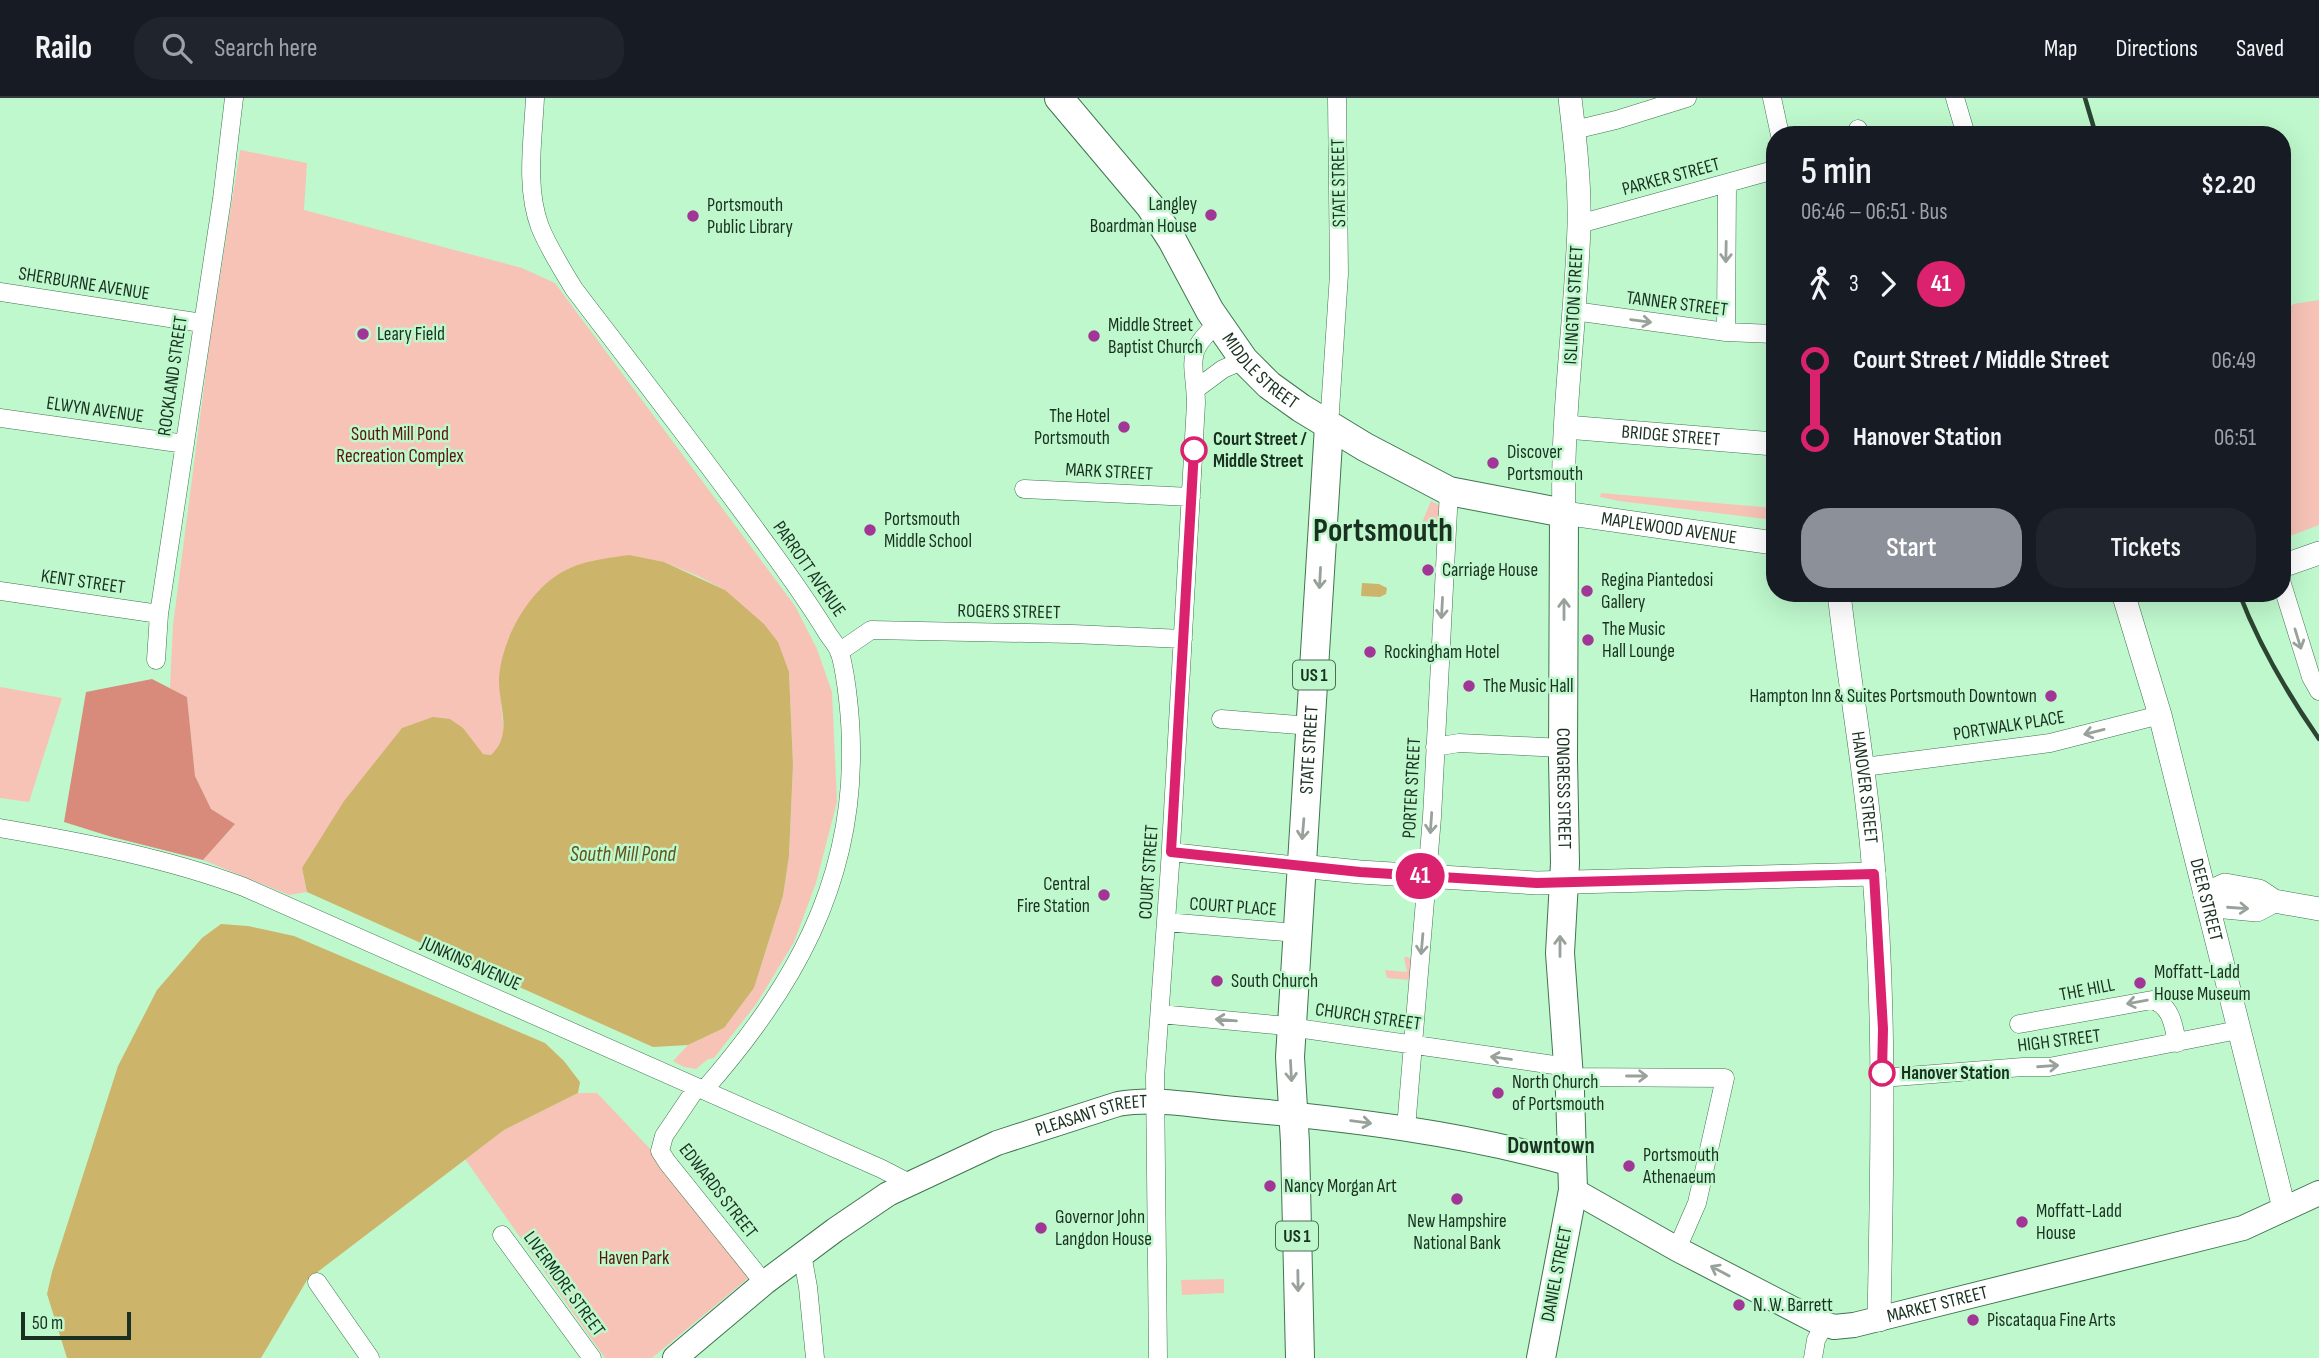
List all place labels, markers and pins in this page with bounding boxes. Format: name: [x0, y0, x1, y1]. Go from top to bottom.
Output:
place label: Langley Boardman House: [1090, 193, 1198, 238]
place label: Portsmouth Public Library: [707, 194, 793, 239]
marker: Langley Boardman House: [1203, 207, 1219, 223]
marker: Portsmouth Public Library: [685, 208, 701, 224]
place label: Middle Street Baptist Church: [1108, 314, 1203, 359]
place label: Leary Field: [377, 323, 445, 346]
marker: Leary Field: [355, 326, 371, 342]
marker: Middle Street Baptist Church: [1086, 328, 1102, 344]
place label: The Hotel Portsmouth: [1034, 405, 1110, 450]
marker: The Hotel Portsmouth: [1116, 419, 1132, 435]
place label: Court Street / Middle Street: [1213, 428, 1308, 473]
marker: Court Street / Middle Street: [1181, 437, 1207, 463]
place label: Discover Portsmouth: [1507, 441, 1583, 486]
marker: Discover Portsmouth: [1485, 455, 1501, 471]
place label: Portsmouth Middle School: [884, 508, 972, 553]
marker: Portsmouth Middle School: [862, 522, 878, 538]
place label: Carriage House: [1442, 559, 1538, 582]
marker: Carriage House: [1420, 562, 1436, 578]
place label: Regina Piantedosi Gallery: [1601, 569, 1713, 614]
marker: Regina Piantedosi Gallery: [1579, 583, 1595, 599]
place label: The Music Hall Lounge: [1602, 618, 1675, 663]
marker: The Music Hall Lounge: [1580, 632, 1596, 648]
place label: Rockingham Hotel: [1384, 641, 1500, 664]
marker: Rockingham Hotel: [1362, 644, 1378, 660]
place label: The Music Hall: [1483, 675, 1574, 698]
marker: The Music Hall: [1461, 678, 1477, 694]
place label: Hampton Inn & Suites Portsmouth Downtown: [1749, 685, 2037, 708]
marker: Hampton Inn & Suites Portsmouth Downtown: [2043, 688, 2059, 704]
place label: Central Fire Station: [1017, 873, 1090, 918]
marker: Central Fire Station: [1096, 887, 1112, 903]
place label: Moffatt-Ladd House Museum: [2154, 961, 2251, 1006]
place label: South Church: [1231, 970, 1318, 993]
marker: South Church: [1209, 973, 1225, 989]
marker: Moffatt-Ladd House Museum: [2132, 975, 2148, 991]
marker: Hanover Station: [1869, 1060, 1895, 1086]
place label: Hanover Station: [1901, 1062, 2010, 1085]
place label: North Church of Portsmouth: [1512, 1071, 1604, 1116]
marker: North Church of Portsmouth: [1490, 1085, 1506, 1101]
place label: Portsmouth Athenaeum: [1642, 1144, 1719, 1189]
marker: Portsmouth Athenaeum: [1621, 1158, 1637, 1174]
place label: Nancy Morgan Art: [1284, 1175, 1397, 1198]
marker: Nancy Morgan Art: [1262, 1178, 1278, 1194]
marker: New Hampshire National Bank: [1449, 1191, 1465, 1207]
place label: Moffatt-Ladd House: [2036, 1200, 2122, 1245]
place label: Governor John Langdon House: [1055, 1206, 1152, 1251]
place label: New Hampshire National Bank: [1407, 1210, 1507, 1255]
marker: Moffatt-Ladd House: [2014, 1214, 2030, 1230]
marker: Governor John Langdon House: [1033, 1220, 1049, 1236]
place label: N. W. Barrett: [1753, 1294, 1833, 1317]
marker: N. W. Barrett: [1731, 1297, 1747, 1313]
place label: Piscataqua Fine Arts: [1987, 1309, 2116, 1332]
marker: Piscataqua Fine Arts: [1965, 1312, 1981, 1328]

